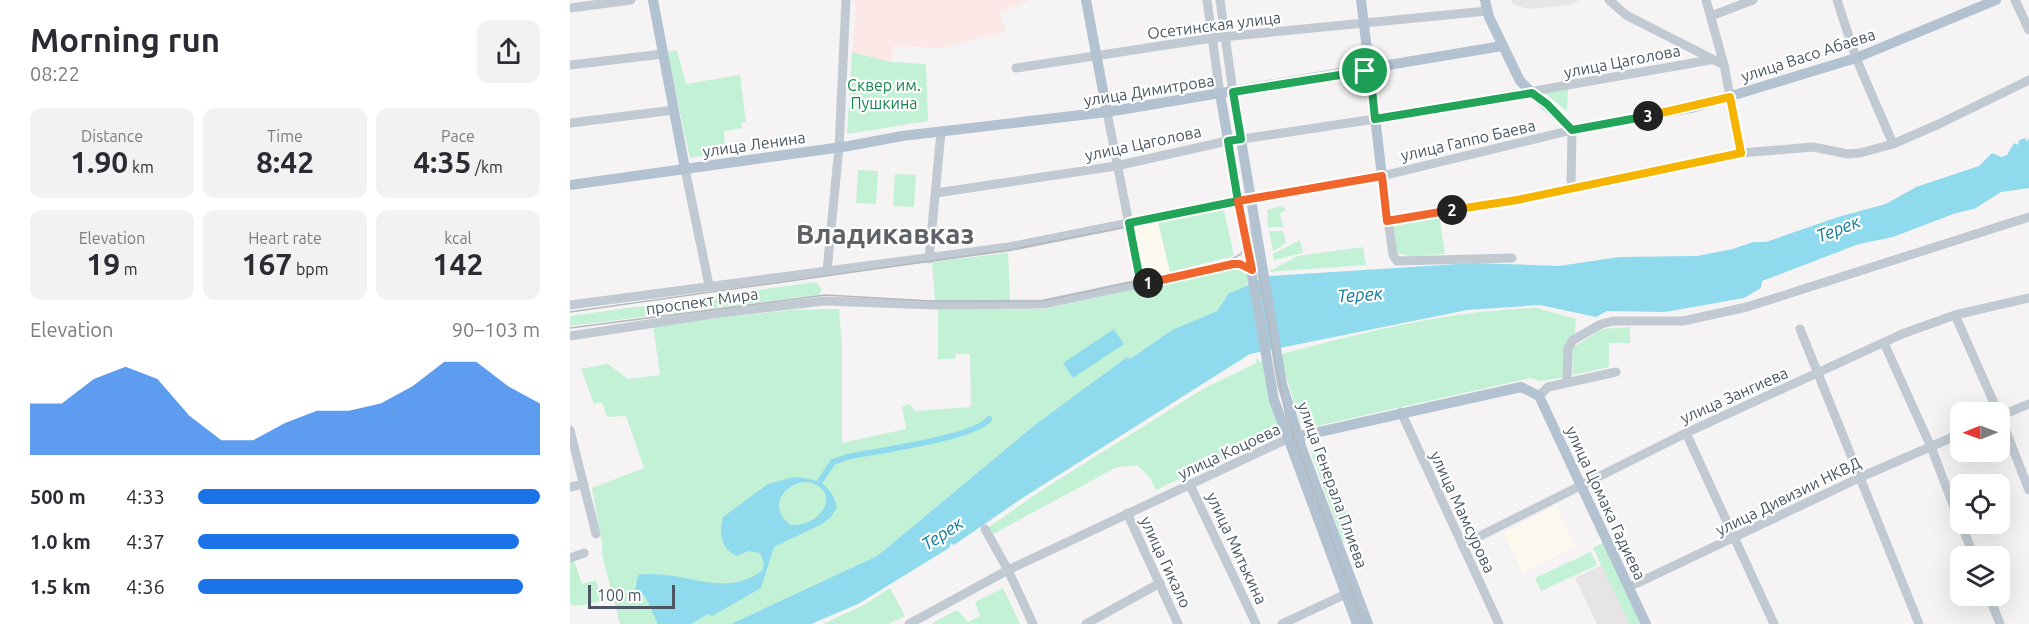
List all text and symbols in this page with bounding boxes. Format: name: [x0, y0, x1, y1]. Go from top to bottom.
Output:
street label: Осетинская улица: [1146, 8, 1282, 42]
button: share: [477, 20, 540, 83]
text: Morning run: [30, 21, 220, 58]
street label: улица Васо Абаева: [1739, 25, 1877, 85]
street label: улица Цаголова: [1562, 41, 1682, 81]
pin: [1339, 45, 1390, 96]
icon: arrive: [1348, 54, 1381, 87]
text: 08:22: [30, 62, 80, 85]
street label: улица Димитрова: [1082, 71, 1216, 109]
park label: Сквер им. Пушкина: [847, 76, 921, 112]
pin: 3: [1633, 101, 1663, 131]
text: 3: [1643, 107, 1653, 125]
street label: улица Гаппо Баева: [1399, 116, 1537, 164]
street label: улица Цаголова: [1083, 122, 1203, 164]
text: Distance: [81, 127, 143, 145]
text: Time: [267, 127, 303, 145]
text: Pace: [441, 127, 475, 145]
street label: улица Ленина: [701, 128, 807, 160]
text: 1.90: [70, 145, 128, 179]
text: 8:42: [256, 145, 314, 179]
text: 4:35: [413, 145, 471, 179]
text: km: [128, 158, 154, 176]
text: /km: [471, 158, 503, 176]
pin: 2: [1437, 195, 1467, 225]
text: 2: [1447, 201, 1457, 219]
water label: Терек: [1813, 210, 1863, 246]
district label: Владикавказ: [796, 218, 974, 249]
text: Elevation: [79, 229, 145, 247]
text: Heart rate: [248, 229, 322, 247]
text: kcal: [444, 229, 472, 247]
text: 19: [86, 247, 120, 281]
text: 167: [242, 247, 292, 281]
text: 142: [433, 247, 483, 281]
text: m: [120, 260, 138, 278]
text: bpm: [292, 260, 328, 278]
pin: 1: [1133, 268, 1163, 298]
text: 1: [1143, 274, 1153, 292]
water label: Терек: [1337, 282, 1384, 306]
street label: проспект Мира: [645, 284, 759, 318]
text: Elevation: [30, 318, 113, 341]
text: 90–103 m: [452, 318, 540, 341]
street label: улица Зангиева: [1677, 363, 1791, 427]
street label: улица Генерала Плиева: [1295, 399, 1371, 571]
north arrow: [1950, 402, 2010, 462]
map controls: [1950, 402, 2010, 606]
street label: улица Коцоева: [1175, 419, 1283, 483]
street label: улица Цомака Гадиева: [1562, 423, 1650, 583]
street label: улица Мамсурова: [1427, 448, 1499, 576]
street label: улица Дивизии НКВД: [1713, 453, 1863, 539]
button: locate: [1950, 474, 2010, 534]
text: 500 m: [30, 485, 86, 508]
text: 4:33: [126, 485, 165, 508]
street label: улица Митькина: [1203, 489, 1271, 607]
water label: Терек: [917, 512, 967, 554]
street label: улица Гикало: [1137, 513, 1195, 611]
text: 1.0 km: [30, 530, 91, 553]
text: 4:37: [126, 530, 165, 553]
button: layers: [1950, 546, 2010, 606]
text: 1.5 km: [30, 575, 91, 598]
text: 4:36: [126, 575, 165, 598]
scale bar: [588, 582, 675, 610]
text: 100 m: [597, 586, 642, 604]

